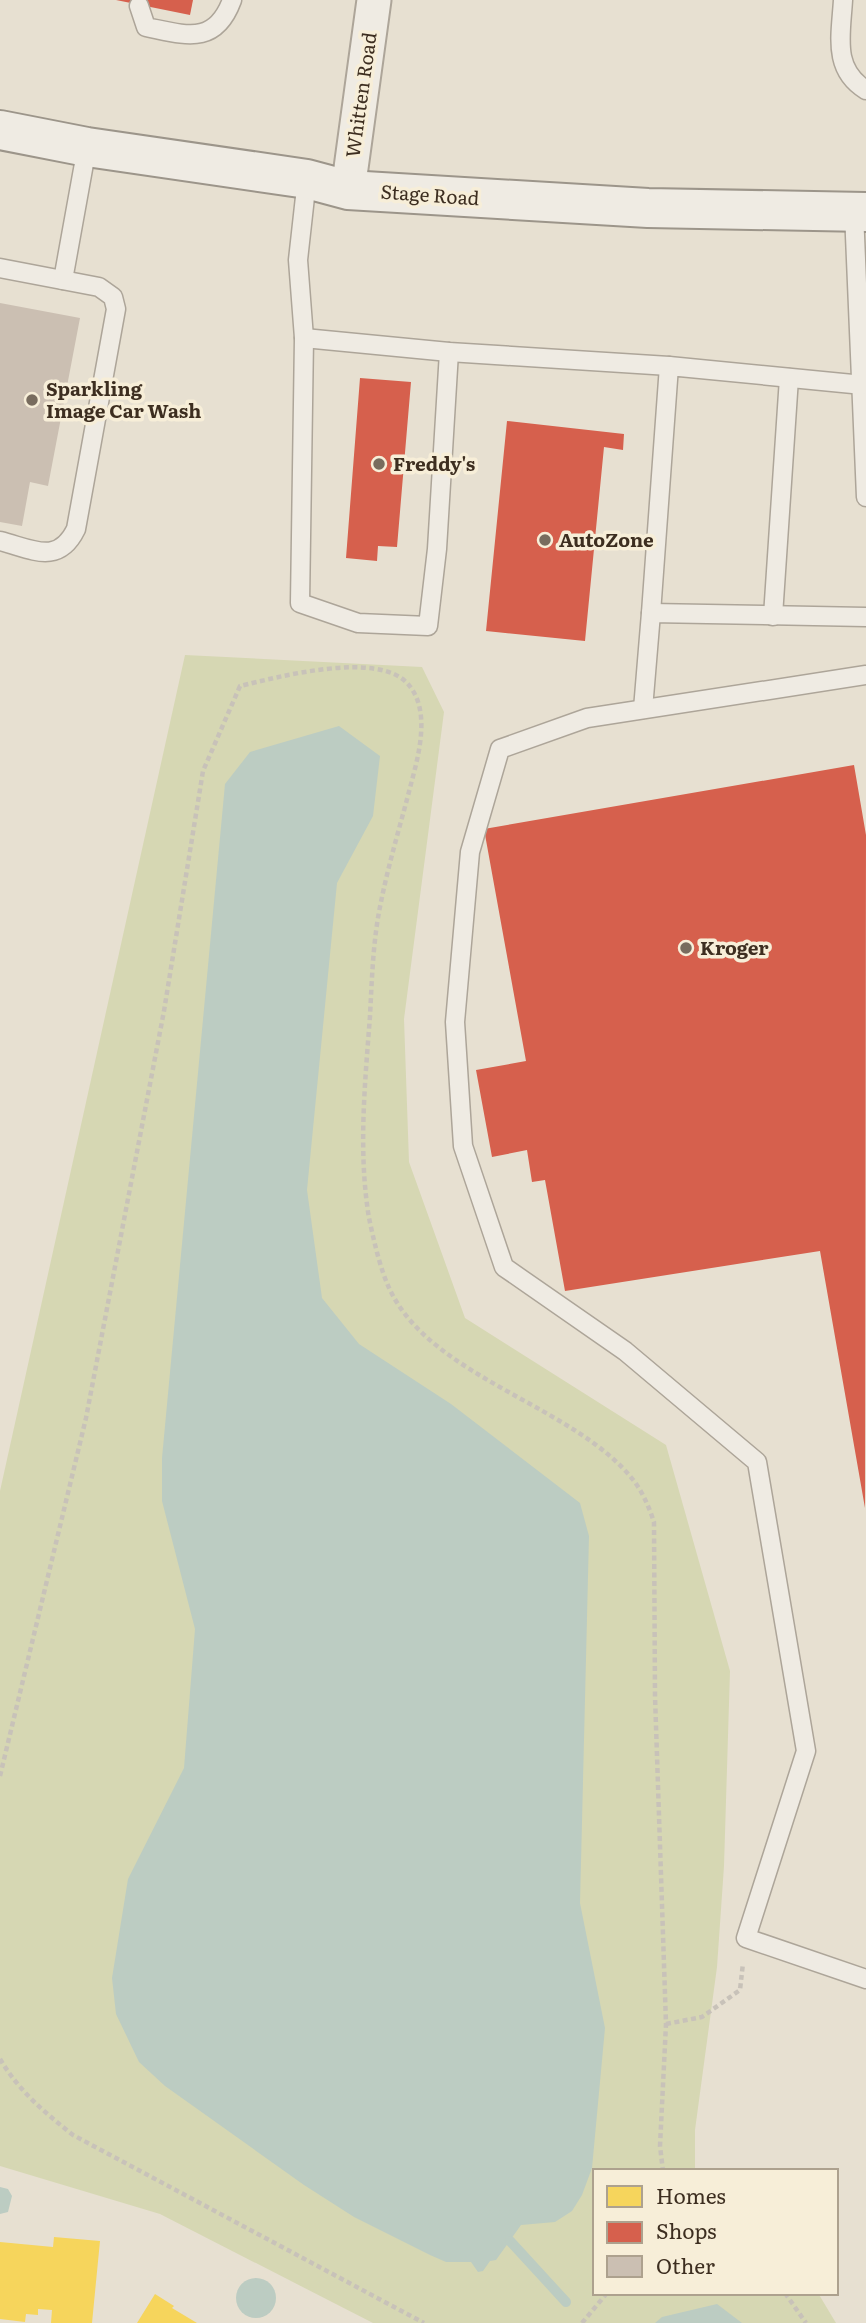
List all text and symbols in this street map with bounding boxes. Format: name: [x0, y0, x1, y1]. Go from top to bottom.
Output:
street label: Whitten Road: [337, 30, 383, 159]
street label: Stage Road: [380, 177, 481, 211]
place label: Sparkling Image Car Wash: [46, 374, 201, 424]
marker: Sparkling Image Car Wash: [24, 392, 40, 408]
place label: Freddy's: [393, 449, 475, 477]
marker: Freddy's: [371, 456, 387, 472]
place label: AutoZone: [559, 525, 654, 553]
marker: AutoZone: [537, 532, 553, 548]
place label: Kroger: [700, 933, 769, 961]
marker: Kroger: [678, 940, 694, 956]
legend: [593, 2169, 838, 2295]
text: Homes: [656, 2179, 726, 2210]
text: Shops: [656, 2214, 717, 2245]
text: Other: [656, 2249, 715, 2280]

